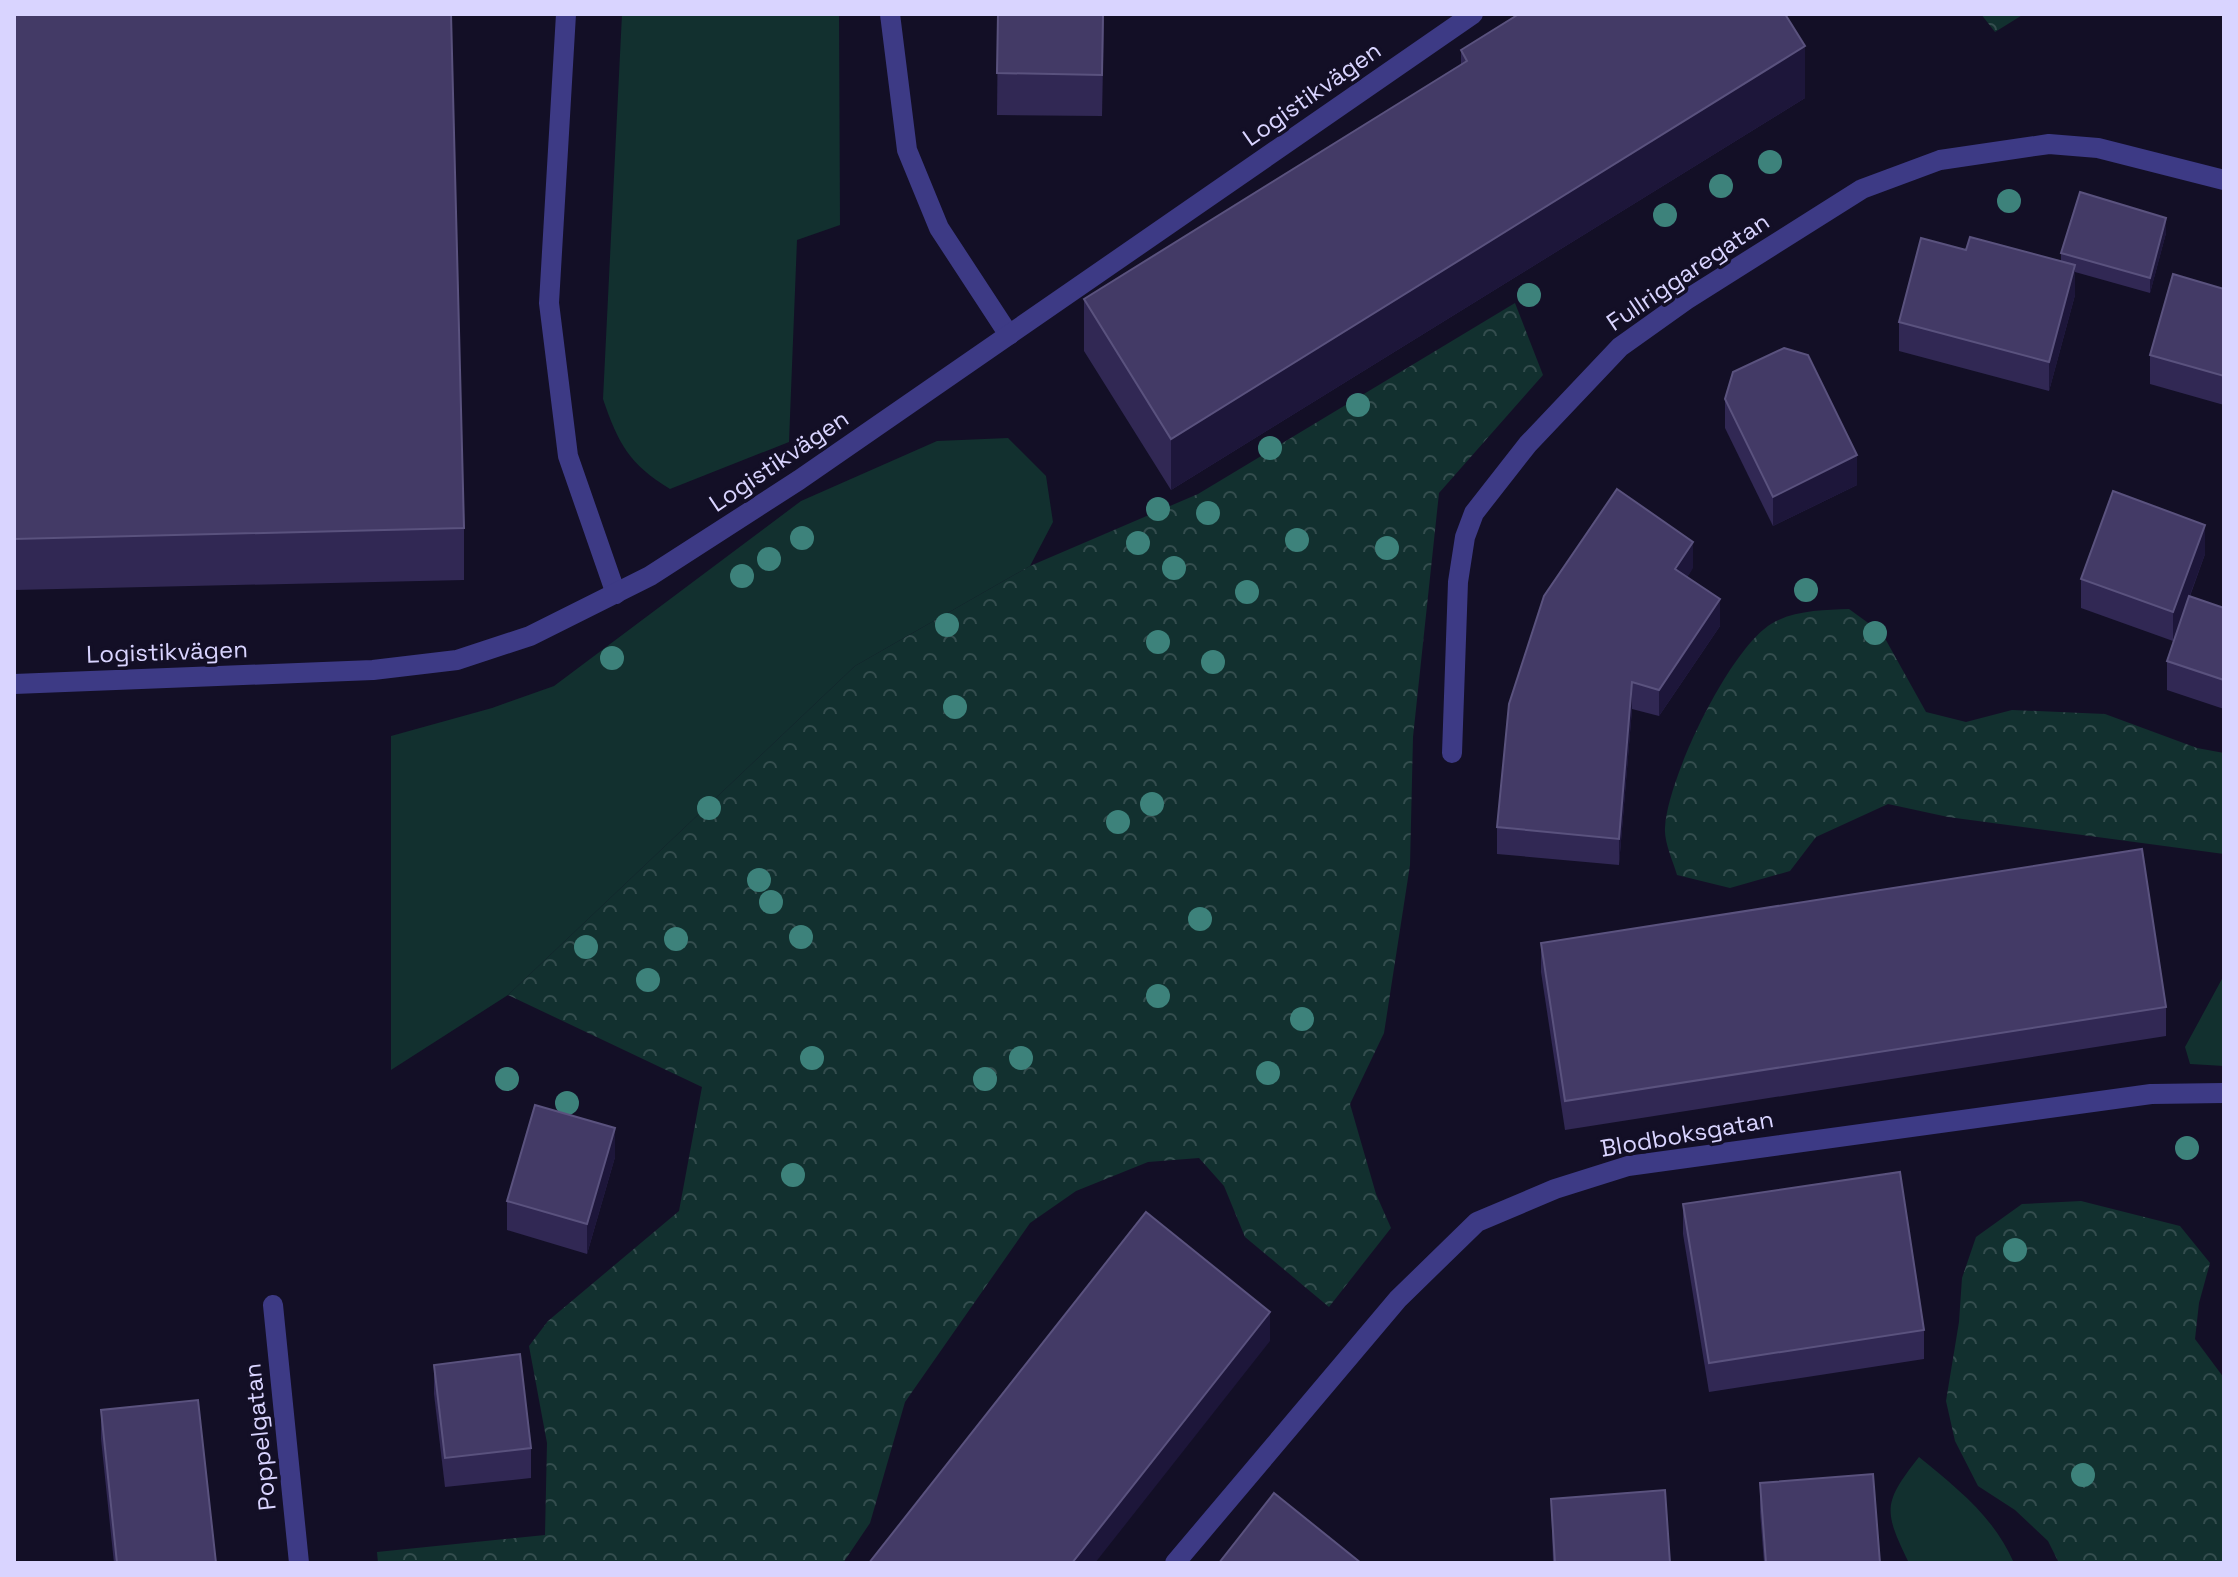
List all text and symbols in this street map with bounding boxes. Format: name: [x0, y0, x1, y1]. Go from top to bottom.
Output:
street label: Logistikvägen: [1237, 35, 1387, 153]
street label: Fullriggaregatan: [1600, 206, 1775, 337]
street label: Logistikvägen: [703, 403, 854, 519]
street label: Logistikvägen: [86, 633, 248, 670]
street label: Blodboksgatan: [1598, 1103, 1776, 1164]
street label: Poppelgatan: [236, 1362, 283, 1512]

